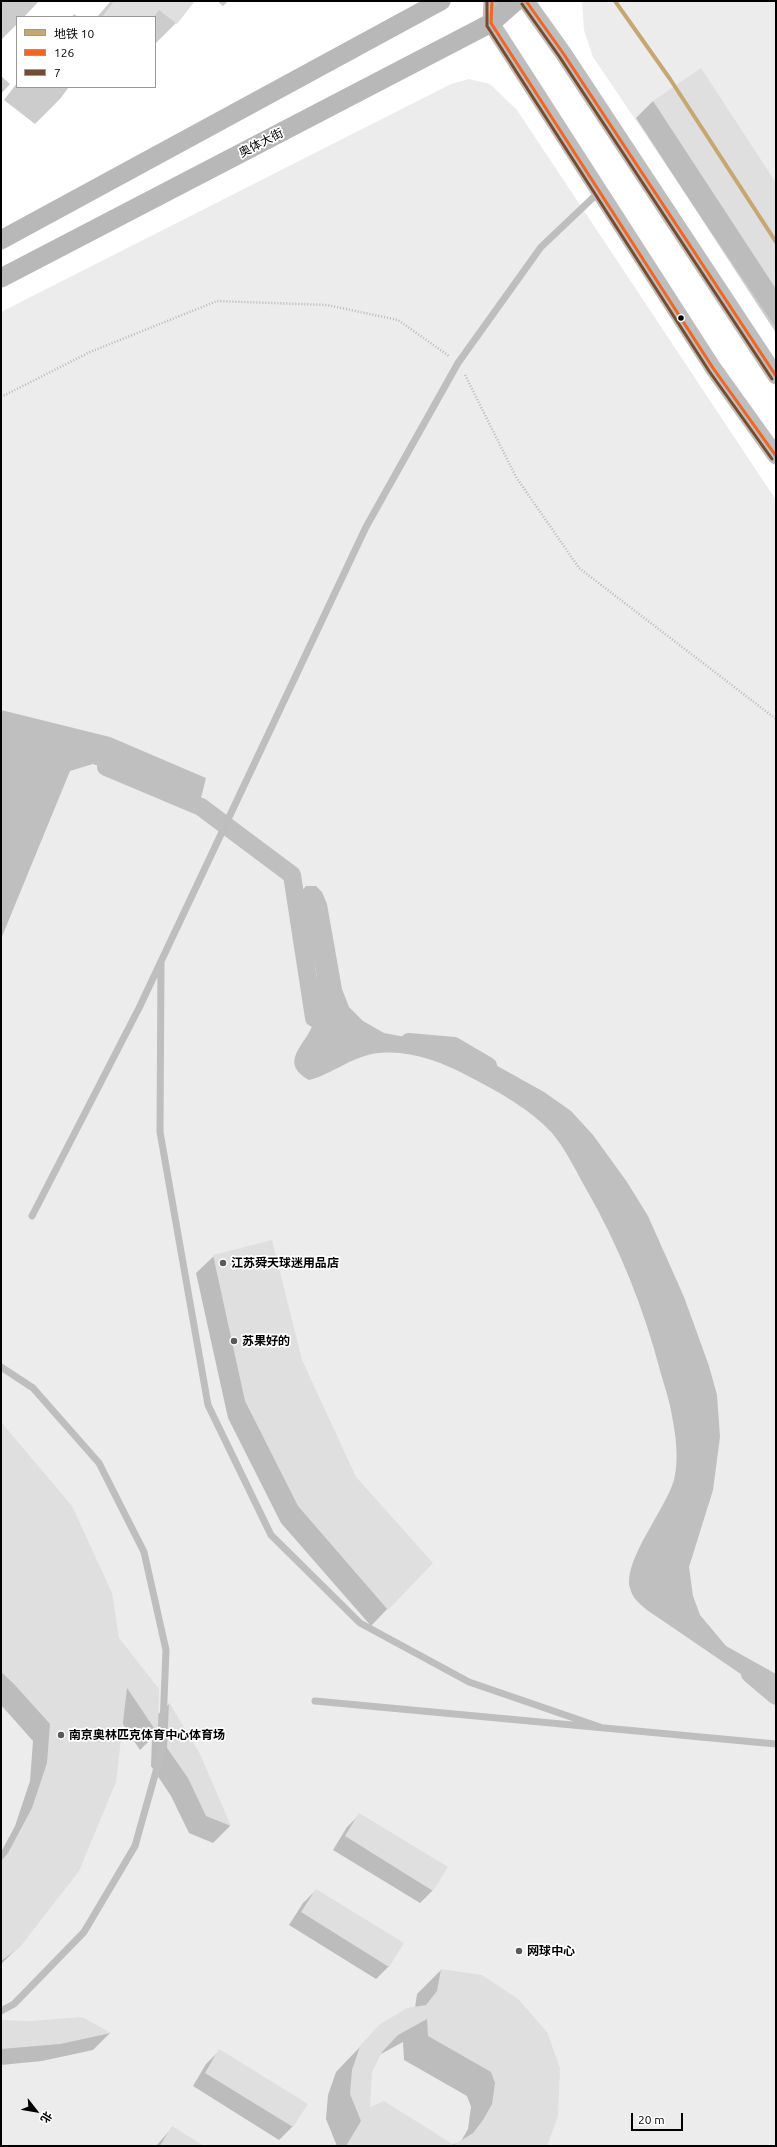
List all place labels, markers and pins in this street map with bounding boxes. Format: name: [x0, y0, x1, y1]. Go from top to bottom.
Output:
unlabelled marker: [676, 313, 686, 323]
place label: 江苏舜天球迷用品店: [231, 1256, 339, 1270]
marker: 江苏舜天球迷用品店: [218, 1258, 228, 1268]
place label: 苏果好的: [242, 1334, 290, 1348]
marker: 苏果好的: [229, 1336, 239, 1346]
place label: 南京奥林匹克体育中心体育场: [69, 1728, 225, 1742]
marker: 南京奥林匹克体育中心体育场: [56, 1730, 66, 1740]
place label: 网球中心: [527, 1944, 575, 1958]
marker: 网球中心: [514, 1946, 524, 1956]

